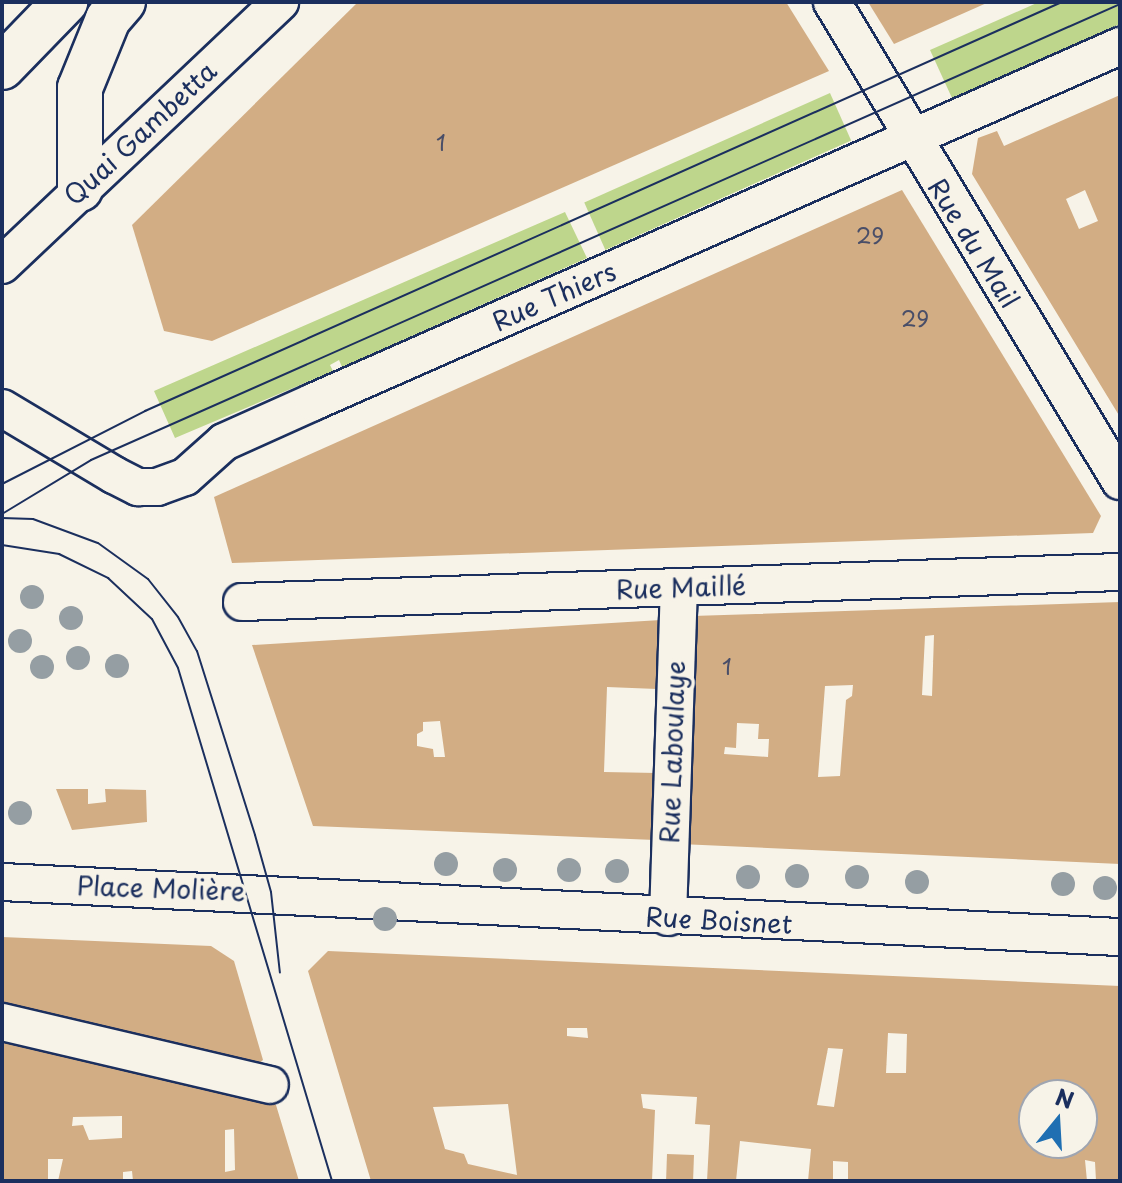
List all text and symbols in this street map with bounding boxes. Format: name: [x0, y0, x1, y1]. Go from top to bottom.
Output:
street label: Quai Gambetta: [58, 55, 222, 211]
house number: 1: [436, 129, 446, 155]
street label: Rue du Mail: [921, 171, 1027, 315]
house number: 29: [856, 222, 884, 248]
street label: Rue Thiers: [486, 254, 622, 338]
house number: 29: [901, 305, 929, 331]
street label: Rue Maillé: [614, 569, 748, 605]
house number: 1: [722, 653, 732, 679]
street label: Rue Laboulaye: [653, 659, 691, 845]
street label: Place Molière: [77, 869, 245, 907]
street label: Rue Boisnet: [643, 900, 795, 940]
north arrow: [1018, 1079, 1098, 1159]
text: N: [1052, 1079, 1078, 1116]

